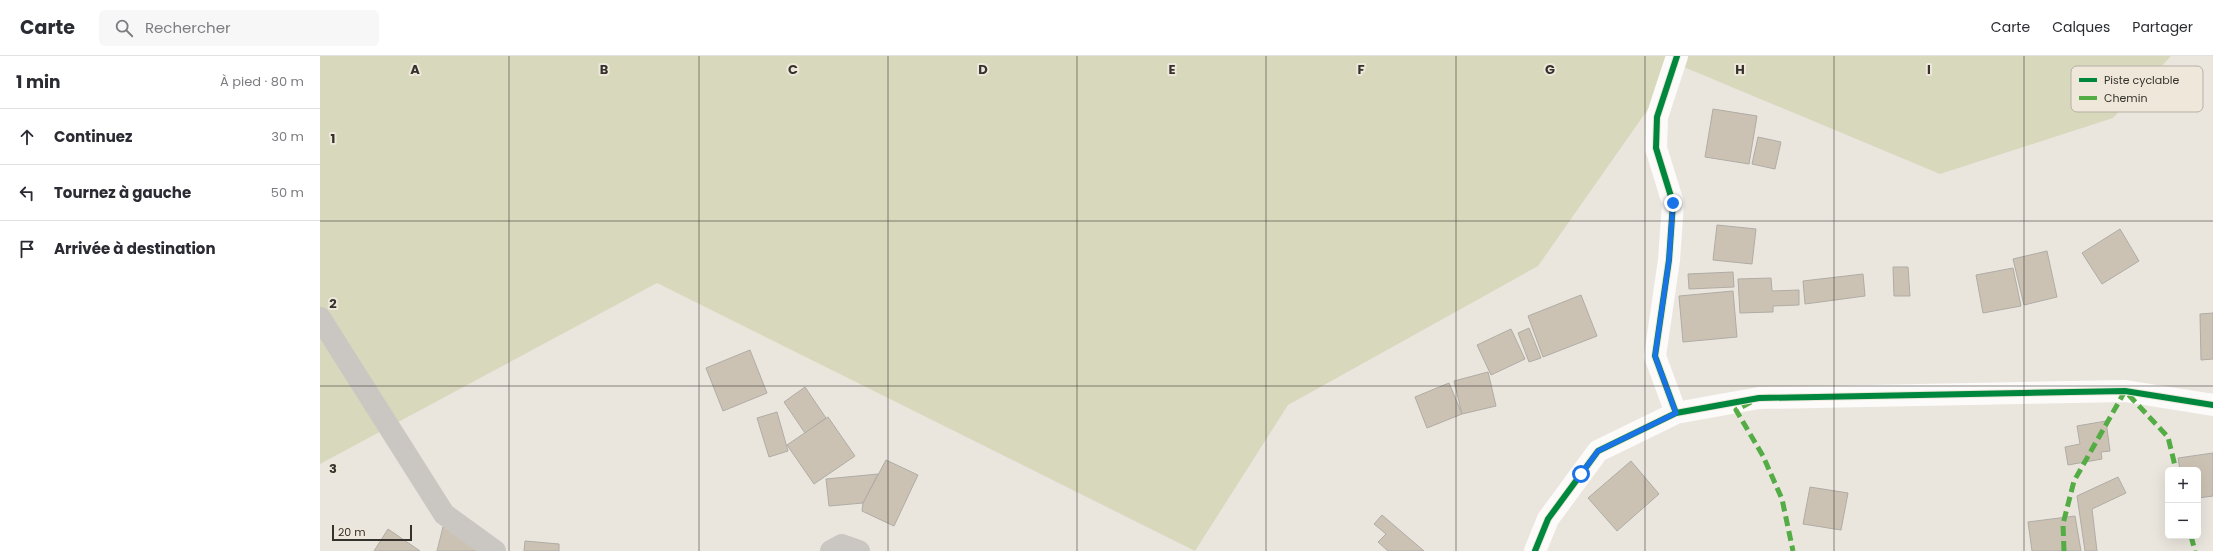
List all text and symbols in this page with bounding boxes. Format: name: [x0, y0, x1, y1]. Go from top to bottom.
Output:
search box: [99, 10, 379, 46]
text: Carte: [20, 14, 75, 41]
icon: search: [113, 17, 135, 39]
text: Rechercher: [145, 17, 231, 38]
text: Carte: [1991, 17, 2030, 37]
text: Calques: [2052, 17, 2110, 37]
text: Partager: [2132, 17, 2193, 37]
text: A: [410, 60, 420, 79]
text: B: [600, 60, 609, 79]
text: C: [788, 60, 798, 79]
text: D: [978, 60, 988, 79]
text: E: [1168, 60, 1176, 79]
text: F: [1357, 60, 1365, 79]
text: G: [1545, 60, 1555, 79]
text: H: [1735, 60, 1745, 79]
text: I: [1927, 60, 1931, 79]
legend: [2071, 66, 2203, 112]
text: 1 min: [16, 70, 60, 94]
text: À pied · 80 m: [220, 72, 304, 91]
text: Piste cyclable: [2104, 72, 2179, 88]
text: Chemin: [2104, 90, 2147, 106]
icon: ahead: [16, 126, 38, 148]
text: Continuez: [54, 126, 133, 147]
text: 30 m: [271, 127, 304, 146]
text: 1: [331, 129, 335, 148]
icon: left: [16, 182, 38, 204]
text: Tournez à gauche: [54, 182, 191, 203]
text: 50 m: [271, 183, 304, 202]
route end: [1664, 194, 1682, 212]
icon: arrive: [16, 238, 38, 260]
text: Arrivée à destination: [54, 238, 216, 259]
text: 2: [329, 294, 337, 313]
text: 3: [329, 459, 337, 478]
route start: [1572, 465, 1590, 483]
map controls: [2165, 467, 2201, 539]
button: +: [2165, 467, 2201, 503]
button: −: [2165, 503, 2201, 539]
scale bar: [332, 523, 412, 542]
text: 20 m: [338, 524, 366, 540]

